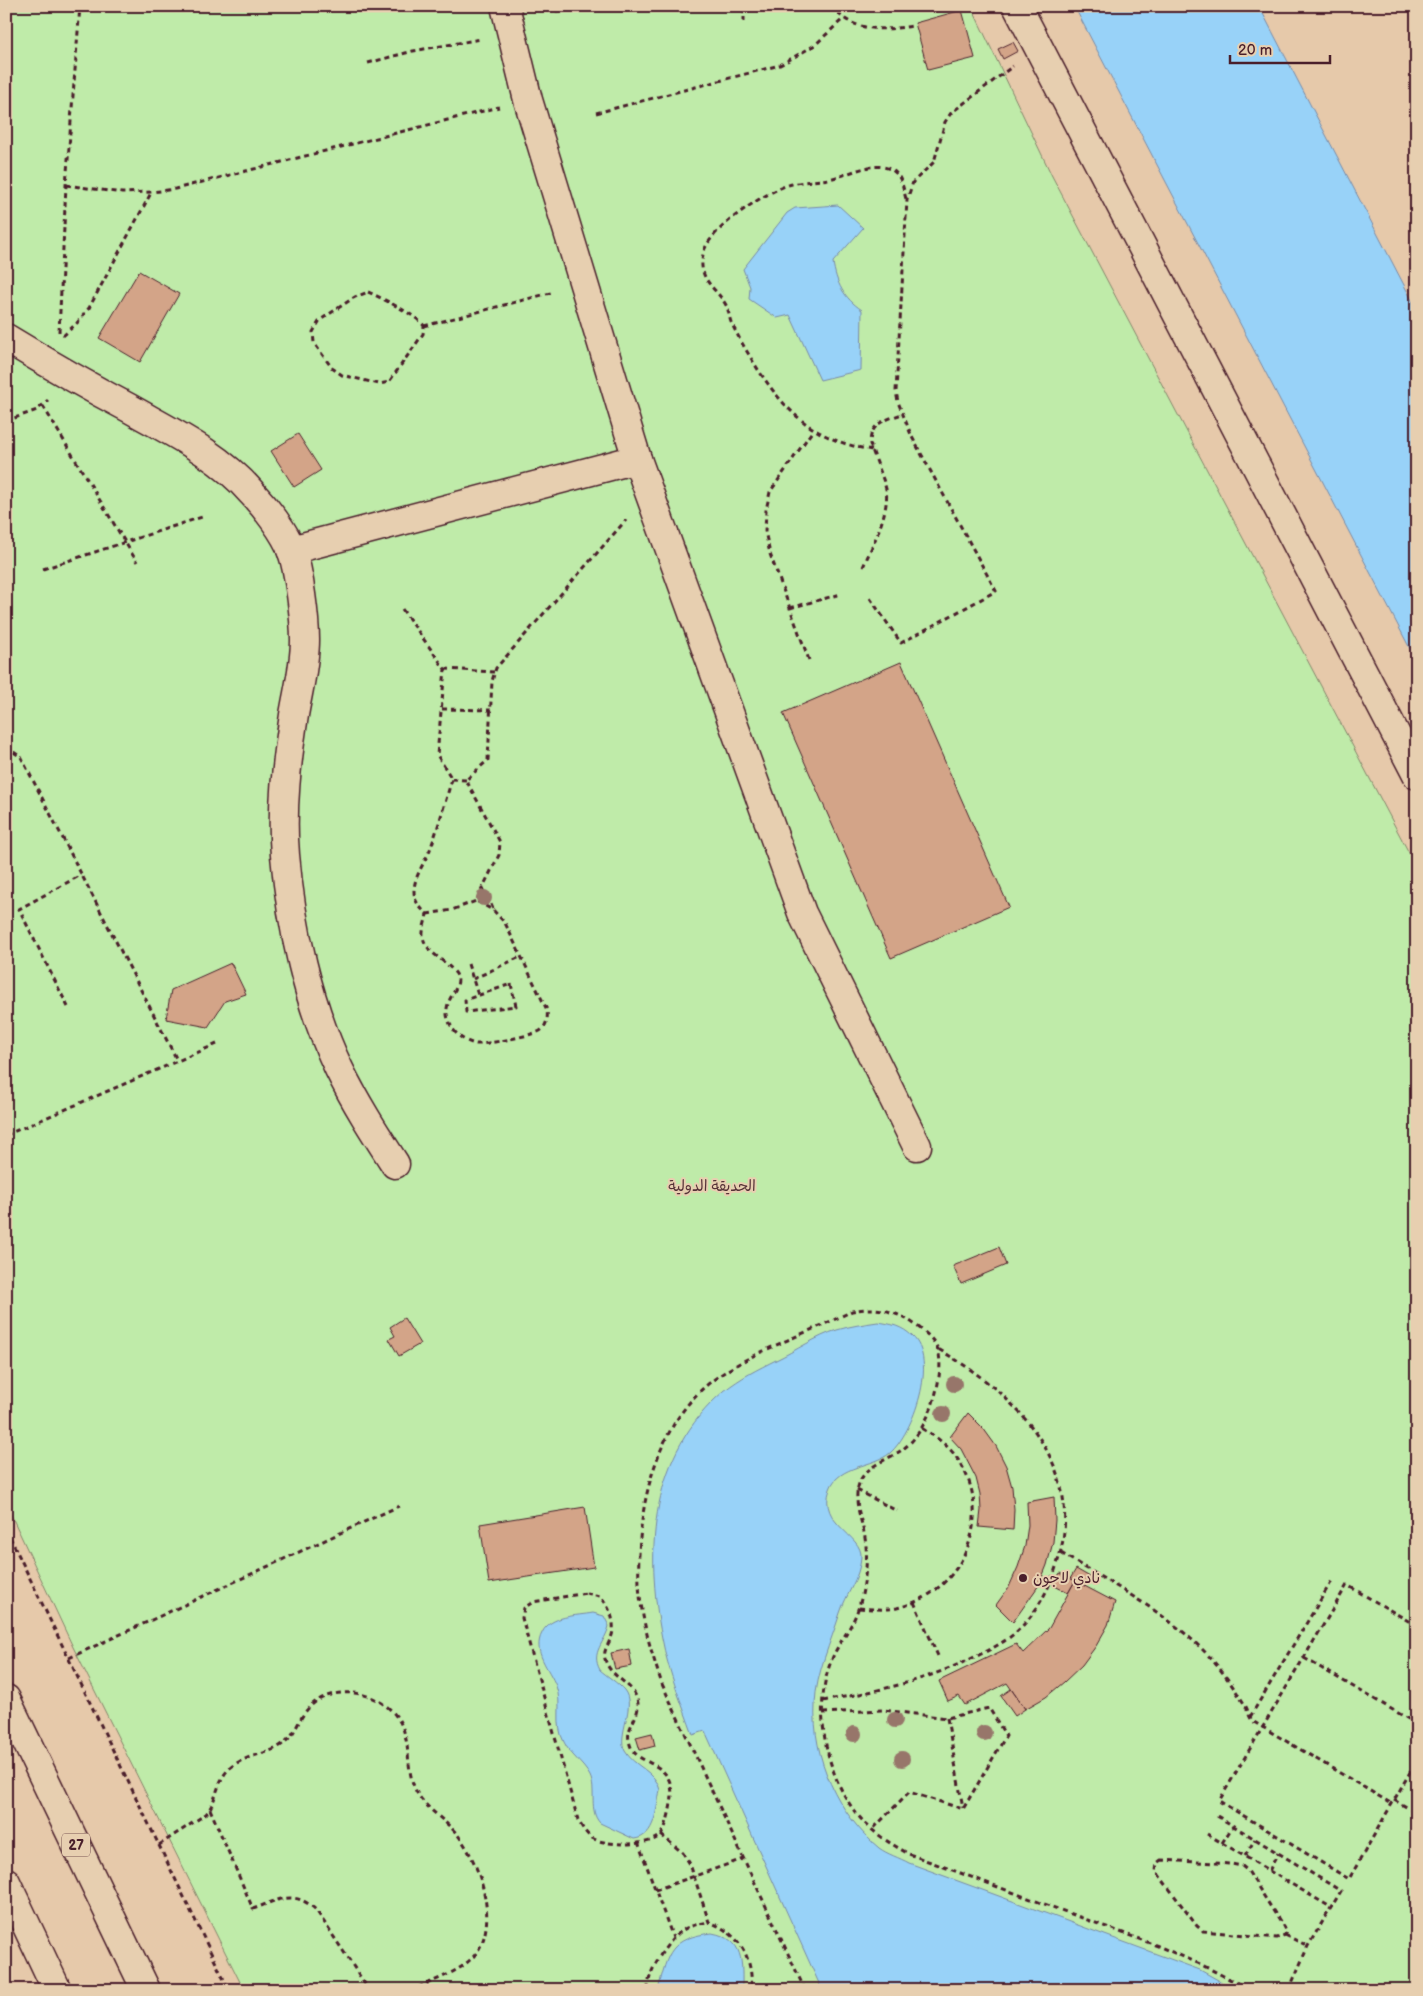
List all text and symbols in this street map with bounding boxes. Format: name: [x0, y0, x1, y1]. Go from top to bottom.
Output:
scale bar: [1230, 32, 1330, 64]
text: 20 m: [1238, 41, 1272, 60]
park label: الحديقة الدولية: [668, 1177, 756, 1196]
place label: نادي لاجون: [1033, 1569, 1100, 1589]
marker: نادي لاجون: [1017, 1572, 1029, 1584]
road number: 27: [62, 1834, 90, 1856]

